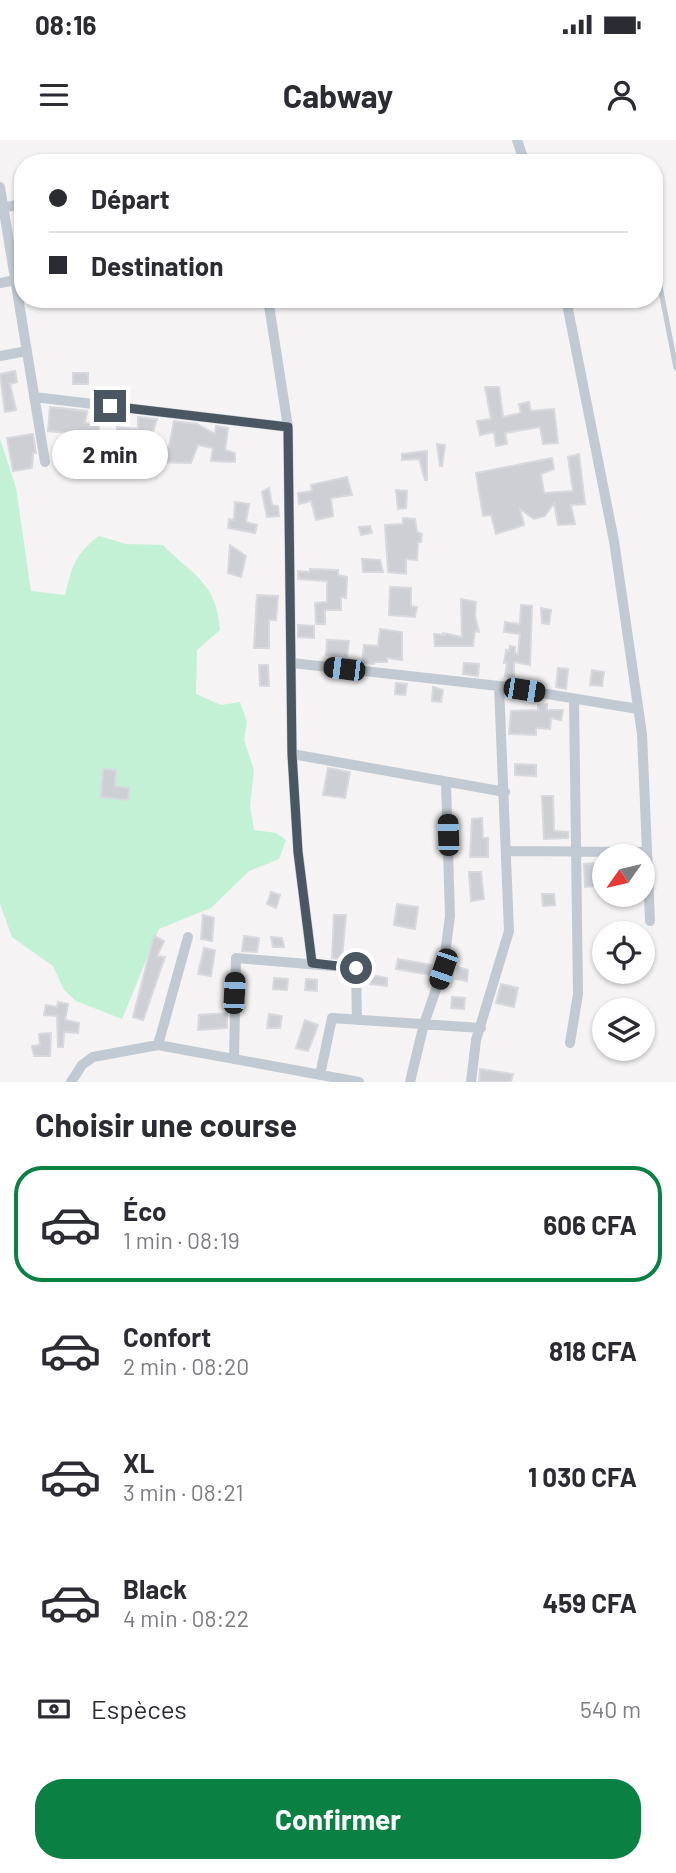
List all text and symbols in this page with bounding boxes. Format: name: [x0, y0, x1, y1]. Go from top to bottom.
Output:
text: 08:16: [35, 9, 97, 40]
icon: menu: [35, 76, 73, 114]
text: Cabway: [283, 76, 393, 114]
icon: person: [603, 76, 641, 114]
text: Départ: [91, 183, 170, 214]
text: Destination: [91, 250, 224, 281]
route end: [94, 390, 126, 422]
callout: 2 min: [52, 430, 168, 480]
text: 2 min: [82, 440, 138, 468]
car: [322, 656, 367, 682]
car: [502, 676, 547, 704]
car: [437, 814, 460, 856]
north arrow: [592, 844, 654, 906]
map controls: [592, 844, 655, 1061]
button: locate: [592, 921, 655, 984]
car: [427, 946, 460, 992]
route start: [340, 952, 372, 984]
car: [223, 971, 246, 1015]
button: layers: [592, 998, 655, 1061]
text: Choisir une course: [35, 1105, 297, 1143]
icon: car: [39, 1193, 102, 1256]
text: Éco: [123, 1195, 166, 1226]
text: 606 CFA: [543, 1209, 637, 1240]
text: 1 min · 08:19: [123, 1226, 240, 1254]
icon: car: [39, 1319, 102, 1382]
text: Confort: [123, 1321, 211, 1352]
text: 818 CFA: [549, 1335, 637, 1366]
text: 2 min · 08:20: [123, 1352, 249, 1380]
icon: car: [39, 1445, 102, 1508]
text: XL: [123, 1447, 154, 1478]
text: 1 030 CFA: [528, 1461, 637, 1492]
text: 3 min · 08:21: [123, 1478, 244, 1506]
icon: car: [39, 1571, 102, 1634]
text: Black: [123, 1573, 187, 1604]
text: 459 CFA: [542, 1587, 637, 1618]
text: 4 min · 08:22: [123, 1604, 249, 1632]
icon: cash: [35, 1690, 73, 1728]
text: Espèces: [91, 1693, 187, 1724]
text: 540 m: [580, 1695, 641, 1723]
button: Confirmer: [35, 1779, 641, 1859]

